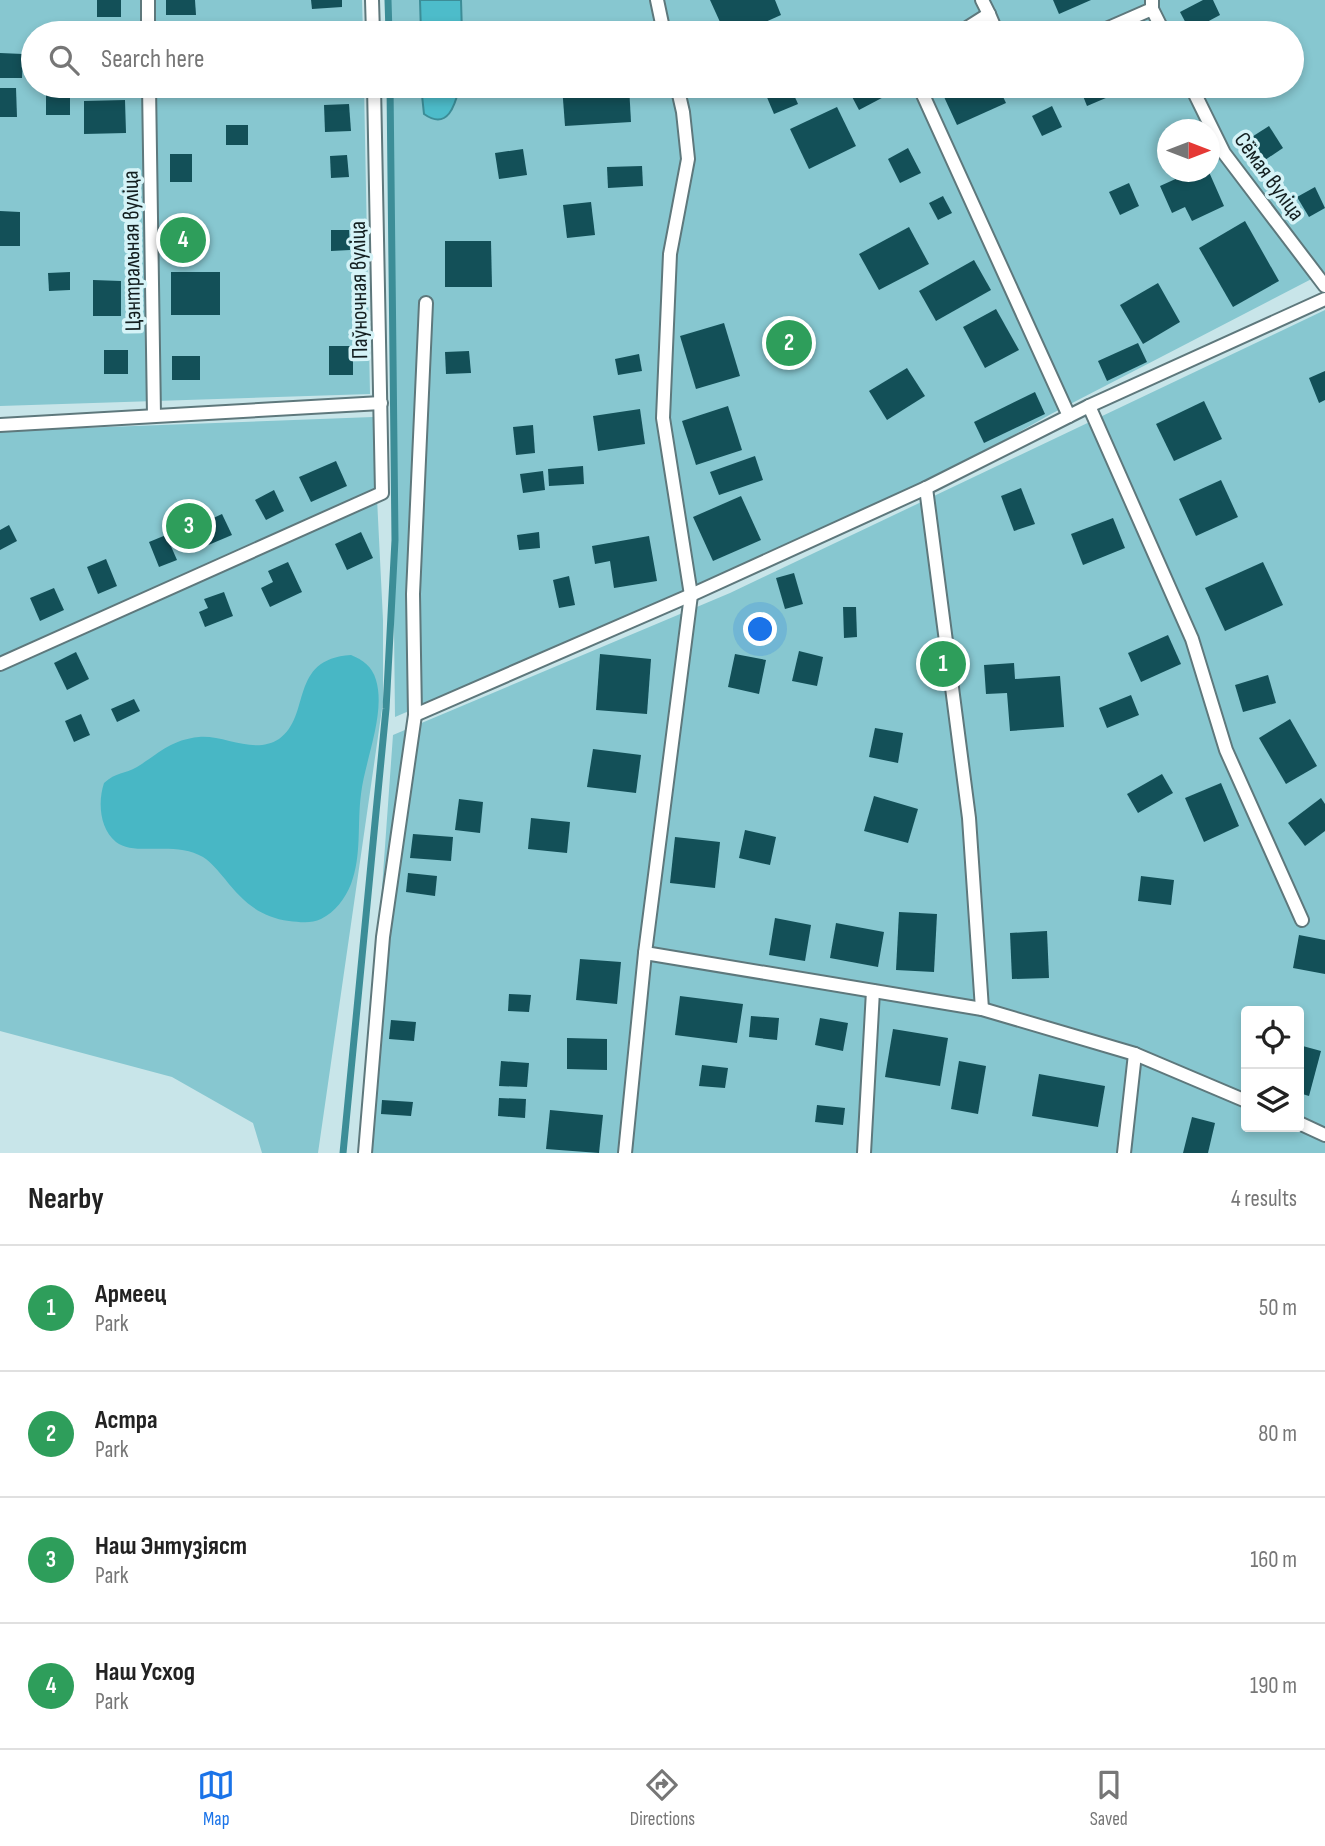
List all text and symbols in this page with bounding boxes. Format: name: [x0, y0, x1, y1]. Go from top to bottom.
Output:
search box: [21, 21, 1304, 98]
icon: search: [45, 41, 83, 79]
text: Search here: [101, 44, 204, 75]
north arrow: [1157, 119, 1220, 182]
street label: Сёмая вуліца: [1228, 127, 1311, 226]
street label: Цэнтральная вуліца: [117, 170, 147, 332]
pin: 4: [160, 214, 206, 266]
street label: Паўночная вуліца: [344, 221, 374, 359]
pin: 2: [766, 317, 812, 369]
pin: 3: [166, 500, 212, 552]
your location: [743, 612, 777, 646]
pin: 1: [920, 638, 966, 690]
map controls: [1241, 1006, 1304, 1132]
button: locate: [1241, 1006, 1304, 1069]
button: layers: [1241, 1069, 1304, 1132]
text: Nearby: [28, 1181, 104, 1217]
text: 4 results: [1231, 1185, 1297, 1213]
text: Армеец: [95, 1279, 166, 1310]
text: 1: [46, 1294, 56, 1322]
text: 50 m: [1259, 1294, 1297, 1322]
text: Park: [95, 1310, 129, 1338]
text: Астра: [95, 1405, 158, 1436]
text: 2: [46, 1420, 56, 1448]
text: 80 m: [1258, 1420, 1297, 1448]
text: Park: [95, 1436, 129, 1464]
text: Наш Энтузіяст: [95, 1531, 247, 1562]
text: 3: [46, 1546, 56, 1574]
text: 160 m: [1250, 1546, 1297, 1574]
text: Park: [95, 1562, 129, 1590]
text: Наш Усход: [95, 1657, 195, 1688]
text: 4: [46, 1672, 56, 1700]
text: 190 m: [1250, 1672, 1297, 1700]
text: Park: [95, 1688, 129, 1716]
tab: Map: [197, 1766, 235, 1831]
tab: Directions: [630, 1766, 695, 1831]
tab: Saved: [1090, 1766, 1128, 1831]

